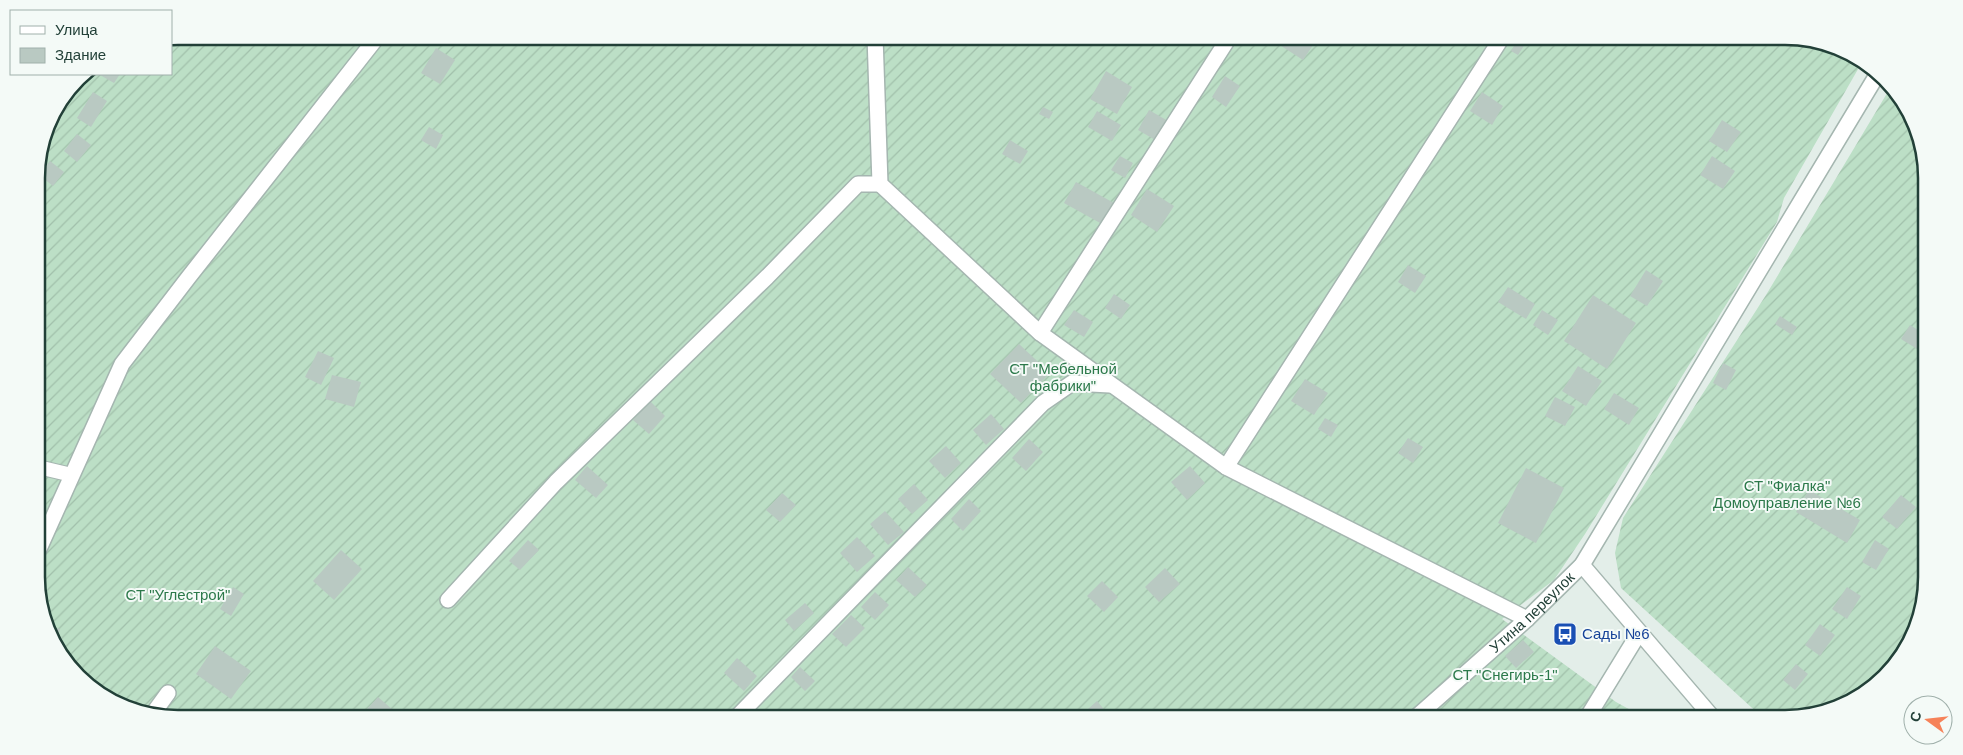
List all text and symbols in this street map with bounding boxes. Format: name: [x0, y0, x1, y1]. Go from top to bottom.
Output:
legend: [10, 10, 172, 75]
text: Улица: [55, 21, 98, 38]
text: Здание: [55, 46, 106, 63]
park label: СТ "Мебельной фабрики": [1009, 360, 1117, 394]
park label: СТ "Фиалка" Домоуправление №6: [1713, 477, 1861, 511]
street label: Утина переулок: [1486, 568, 1578, 656]
park label: СТ "Углестрой": [126, 586, 230, 603]
bus stop icon: Сады №6: [1552, 621, 1578, 647]
place label: Сады №6: [1582, 625, 1649, 642]
park label: СТ "Снегирь-1": [1452, 666, 1558, 683]
north arrow: [1903, 695, 1953, 745]
text: С: [1906, 710, 1924, 724]

